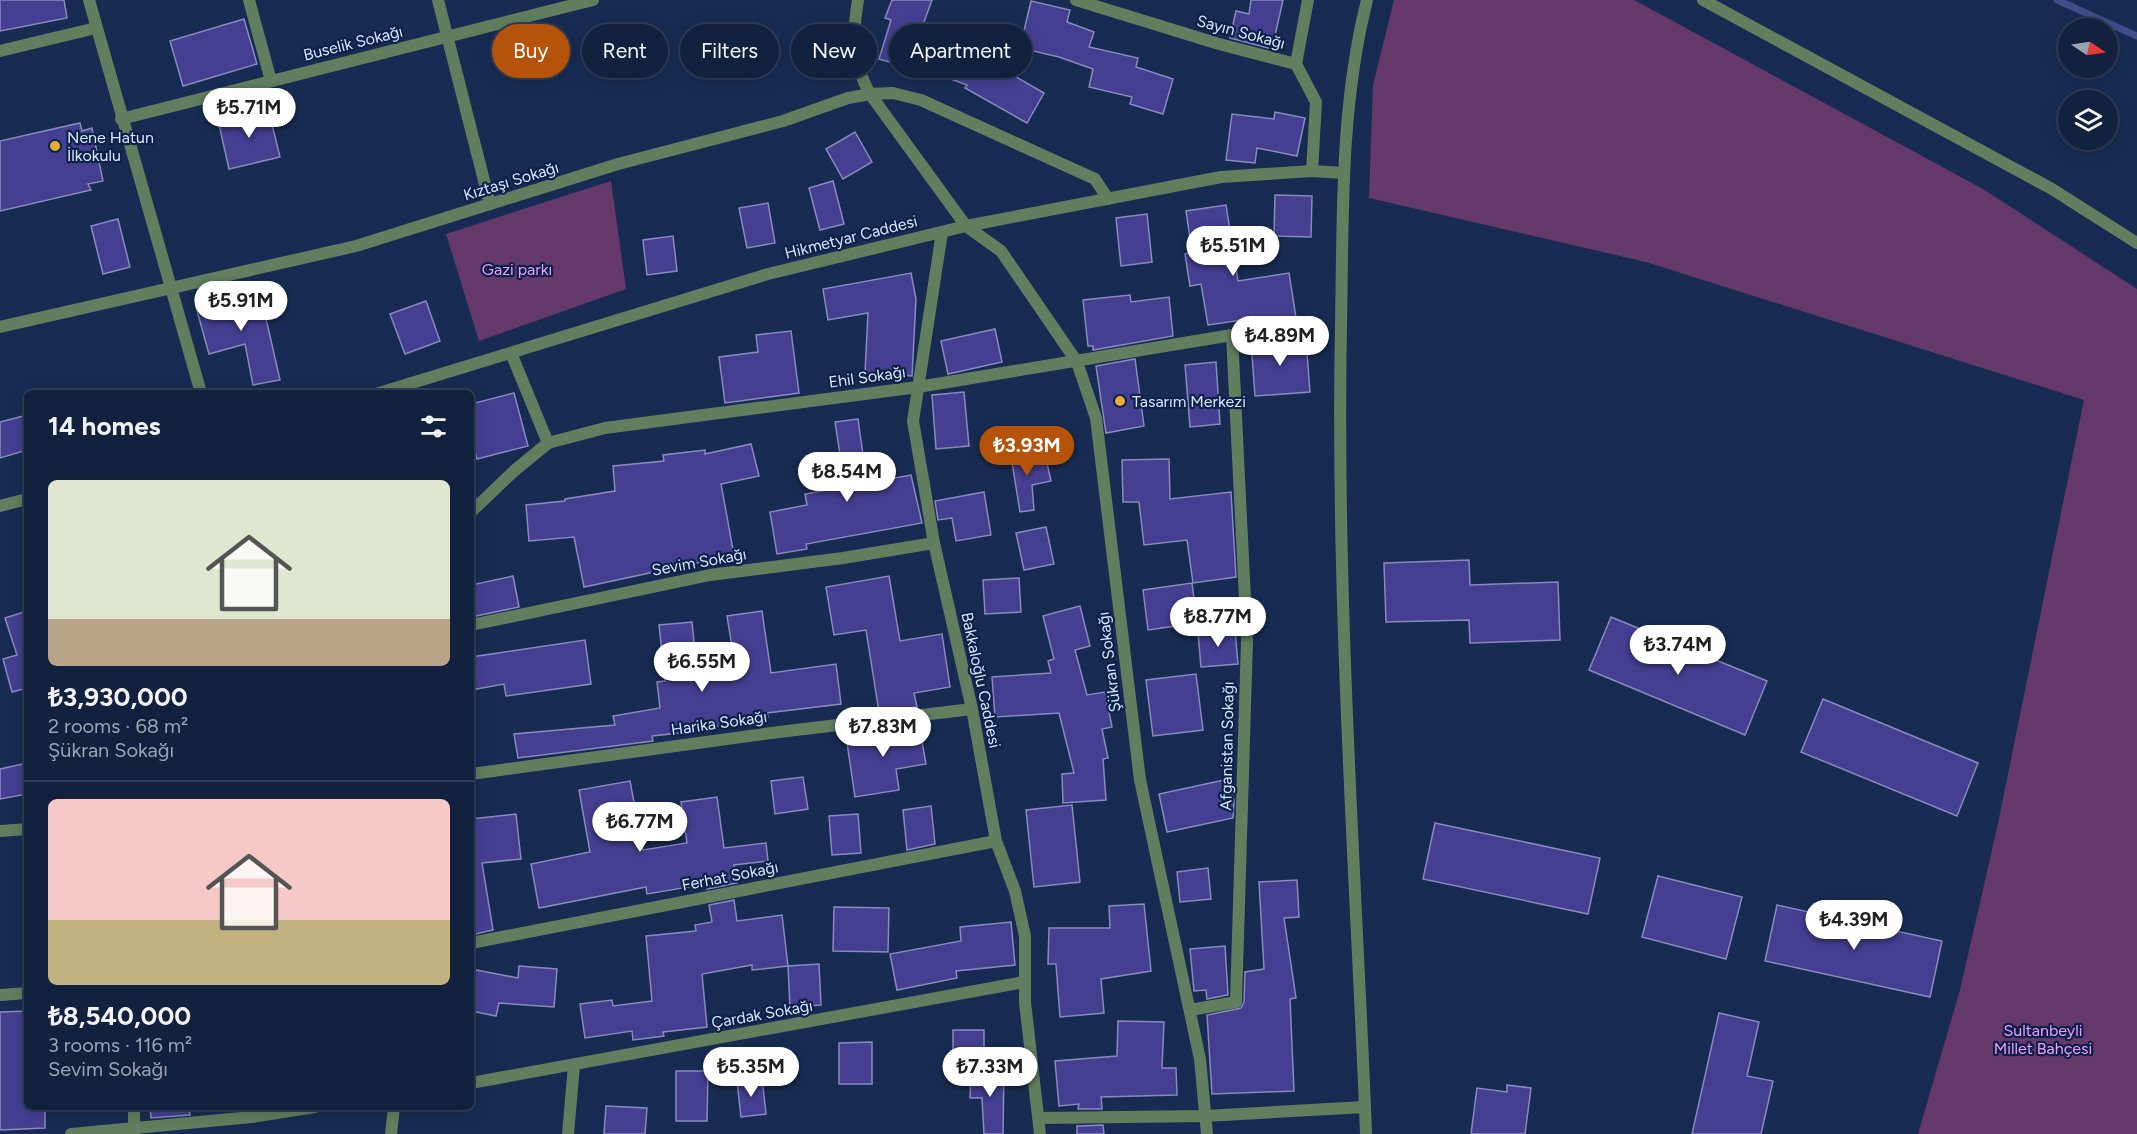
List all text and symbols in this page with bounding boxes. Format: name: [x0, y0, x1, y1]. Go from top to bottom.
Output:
street label: Sayın Sokağı: [1195, 11, 1287, 53]
north arrow: [2058, 18, 2118, 78]
map controls: [2058, 18, 2118, 150]
street label: Buselik Sokağı: [301, 21, 405, 65]
chip: Buy: [492, 24, 570, 78]
chip: Rent: [582, 24, 668, 78]
chip: Filters: [680, 24, 779, 78]
chip: New: [791, 24, 877, 78]
chip: Apartment: [889, 24, 1032, 78]
pin: ₺5.71M: [200, 88, 298, 139]
button: layers: [2058, 90, 2118, 150]
text: ₺5.71M: [217, 95, 281, 119]
place label: Nene Hatun İlkokulu: [67, 128, 154, 165]
marker: Nene Hatun İlkokulu: [48, 139, 62, 153]
street label: Kıztaşı Sokağı: [461, 157, 561, 205]
street label: Hikmetyar Caddesi: [783, 211, 919, 263]
pin: ₺5.51M: [1184, 226, 1282, 277]
text: ₺5.51M: [1200, 233, 1266, 257]
park label: Gazi parkı: [482, 260, 552, 279]
pin: ₺5.91M: [192, 281, 290, 332]
text: ₺5.91M: [208, 288, 274, 312]
pin: ₺4.89M: [1231, 316, 1329, 367]
text: ₺4.89M: [1245, 323, 1315, 347]
street label: Ehil Sokağı: [827, 362, 907, 392]
place label: Tasarım Merkezi: [1132, 392, 1246, 411]
marker: Tasarım Merkezi: [1113, 394, 1127, 408]
text: 14 homes: [48, 410, 161, 442]
icon: filters: [417, 410, 450, 443]
pin: ₺3.93M: [978, 426, 1076, 477]
text: ₺3.93M: [993, 433, 1061, 457]
pin: ₺8.54M: [798, 452, 896, 503]
text: ₺8.54M: [812, 459, 882, 483]
icon: home: [195, 519, 303, 627]
street label: Sevim Sokağı: [650, 544, 748, 580]
pin: ₺8.77M: [1169, 597, 1267, 648]
text: ₺8.77M: [1184, 604, 1252, 628]
street label: Bakkaloğlu Caddesi: [957, 610, 1005, 750]
street label: Şükran Sokağı: [1093, 611, 1125, 713]
pin: ₺3.74M: [1629, 625, 1727, 676]
text: ₺3.74M: [1644, 632, 1712, 656]
pin: ₺6.55M: [653, 642, 751, 693]
text: ₺6.55M: [668, 649, 736, 673]
text: ₺3,930,000: [48, 681, 188, 713]
street label: Afganistan Sokağı: [1216, 681, 1238, 811]
street label: Harika Sokağı: [670, 707, 768, 739]
pin: ₺7.83M: [834, 707, 932, 758]
text: 2 rooms · 68 m²: [48, 714, 188, 738]
text: ₺7.83M: [849, 714, 917, 738]
text: Şükran Sokağı: [48, 738, 174, 762]
pin: ₺6.77M: [591, 802, 689, 853]
text: ₺6.77M: [606, 809, 674, 833]
icon: home: [195, 838, 303, 946]
street label: Ferhat Sokağı: [680, 857, 780, 895]
pin: ₺4.39M: [1805, 900, 1903, 951]
text: ₺4.39M: [1820, 907, 1888, 931]
street label: Çardak Sokağı: [710, 996, 814, 1032]
text: ₺8,540,000: [48, 1000, 191, 1032]
park label: Sultanbeyli Millet Bahçesi: [1994, 1021, 2092, 1058]
text: 3 rooms · 116 m²: [48, 1033, 192, 1057]
pin: ₺5.35M: [702, 1047, 800, 1098]
pin: ₺7.33M: [941, 1047, 1039, 1098]
text: ₺5.35M: [717, 1054, 785, 1078]
text: ₺7.33M: [957, 1054, 1023, 1078]
text: Sevim Sokağı: [48, 1057, 168, 1081]

